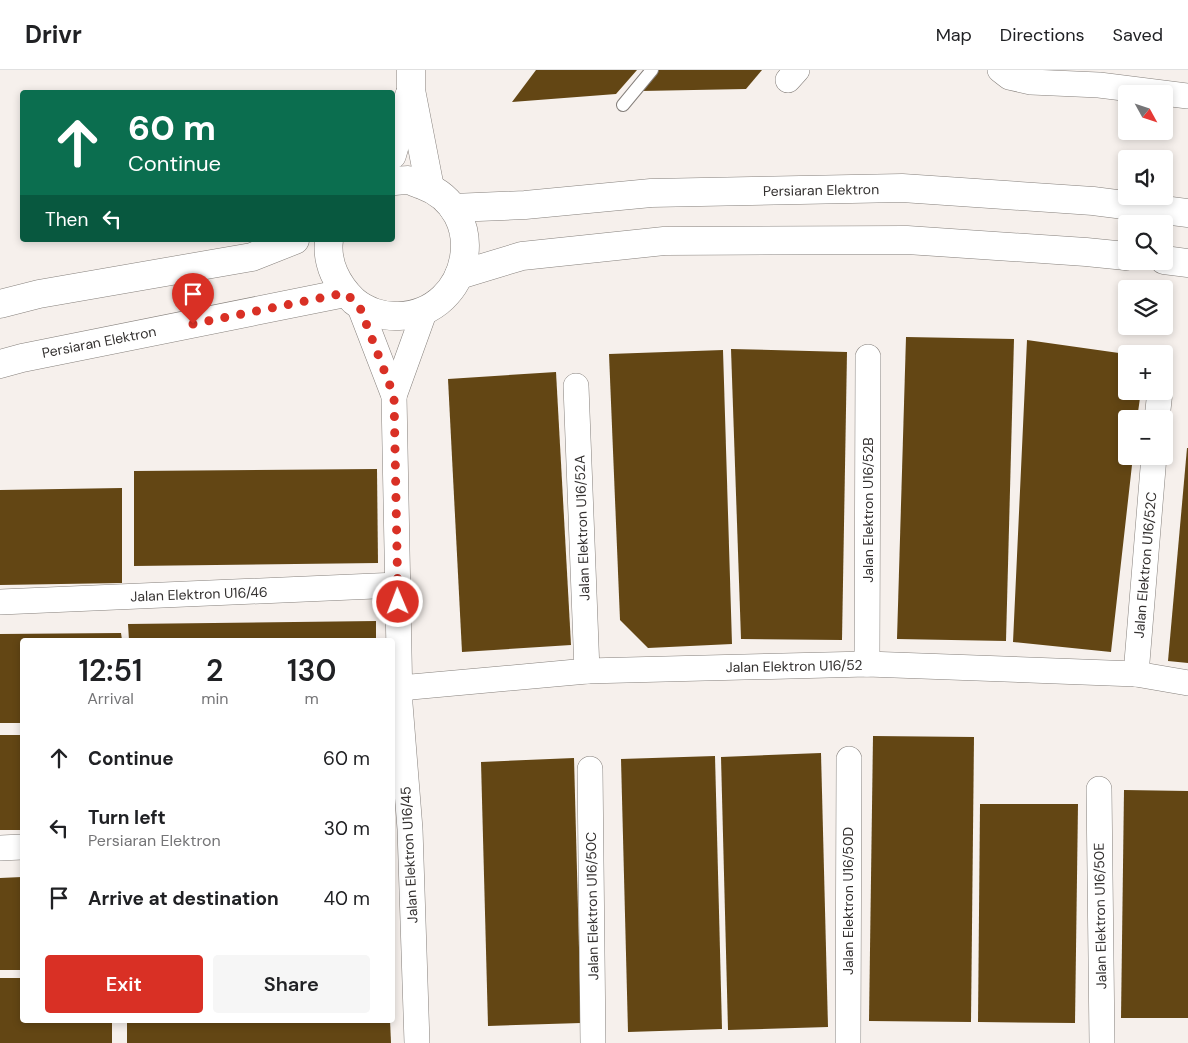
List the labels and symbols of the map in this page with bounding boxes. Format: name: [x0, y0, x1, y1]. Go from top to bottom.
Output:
north arrow: [1118, 85, 1172, 140]
street label: Persiaran Elektron: [763, 180, 879, 200]
pin: [172, 273, 214, 324]
street label: Persiaran Elektron: [40, 322, 158, 362]
street label: Jalan Elektron U16/52B: [859, 437, 877, 583]
street label: Jalan Elektron U16/52A: [570, 455, 594, 601]
street label: Jalan Elektron U16/52C: [1130, 491, 1160, 639]
position arrow: [371, 575, 423, 627]
street label: Jalan Elektron U16/46: [130, 583, 268, 605]
street label: Jalan Elektron U16/52: [725, 656, 863, 676]
street label: Jalan Elektron U16/45: [396, 786, 422, 924]
street label: Jalan Elektron U16/50D: [839, 827, 857, 975]
street label: Jalan Elektron U16/50C: [582, 832, 602, 980]
street label: Jalan Elektron U16/50E: [1090, 843, 1110, 989]

